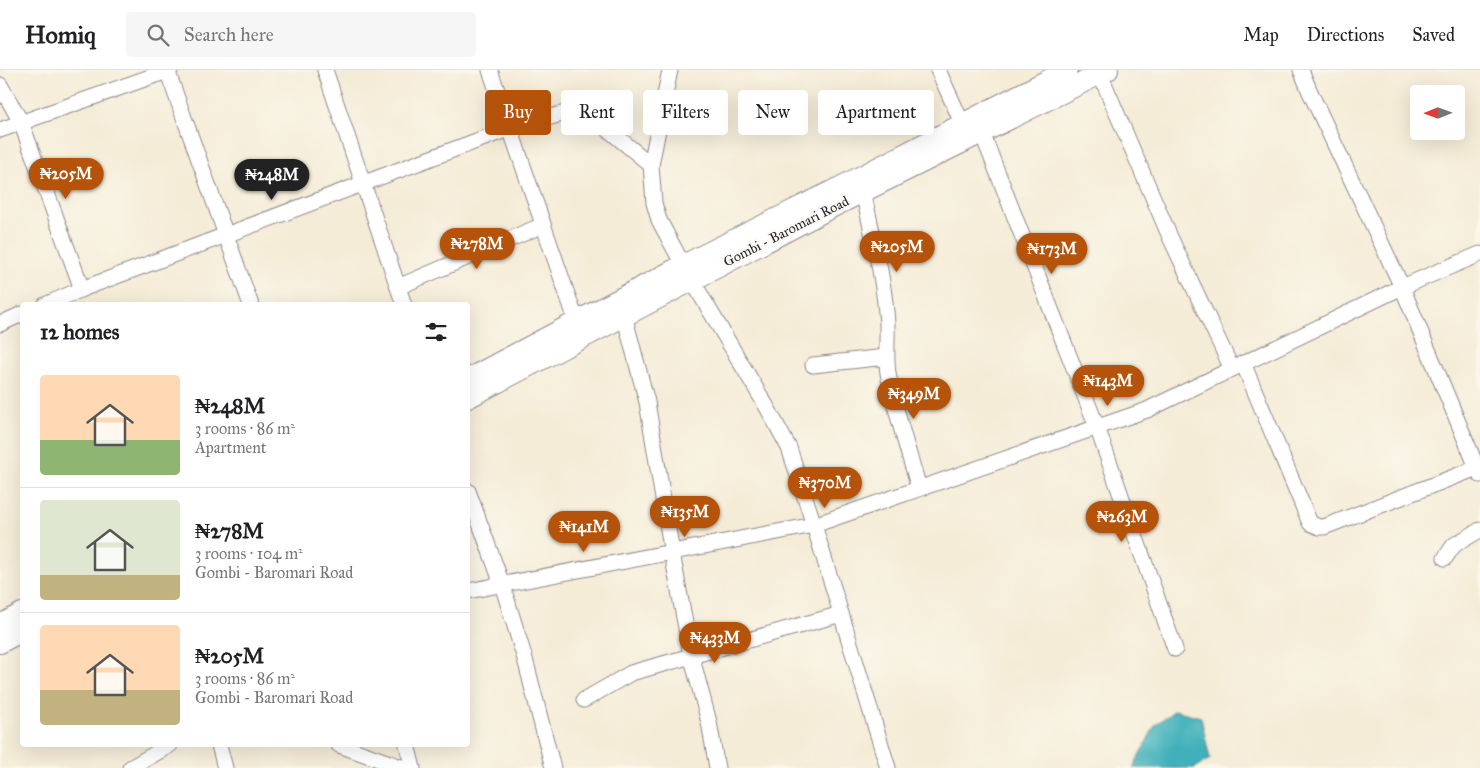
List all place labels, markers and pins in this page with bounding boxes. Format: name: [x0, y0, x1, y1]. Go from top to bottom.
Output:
pin: ₦205M: [31, 158, 101, 200]
pin: ₦248M: [237, 158, 307, 201]
pin: ₦278M: [442, 228, 512, 270]
pin: ₦205M: [862, 230, 932, 273]
pin: ₦173M: [1017, 232, 1087, 275]
pin: ₦143M: [1073, 364, 1143, 407]
pin: ₦349M: [879, 378, 949, 420]
pin: ₦370M: [790, 466, 860, 509]
pin: ₦135M: [650, 496, 720, 538]
pin: ₦263M: [1087, 500, 1157, 543]
pin: ₦141M: [549, 510, 619, 553]
pin: ₦433M: [680, 622, 750, 664]

